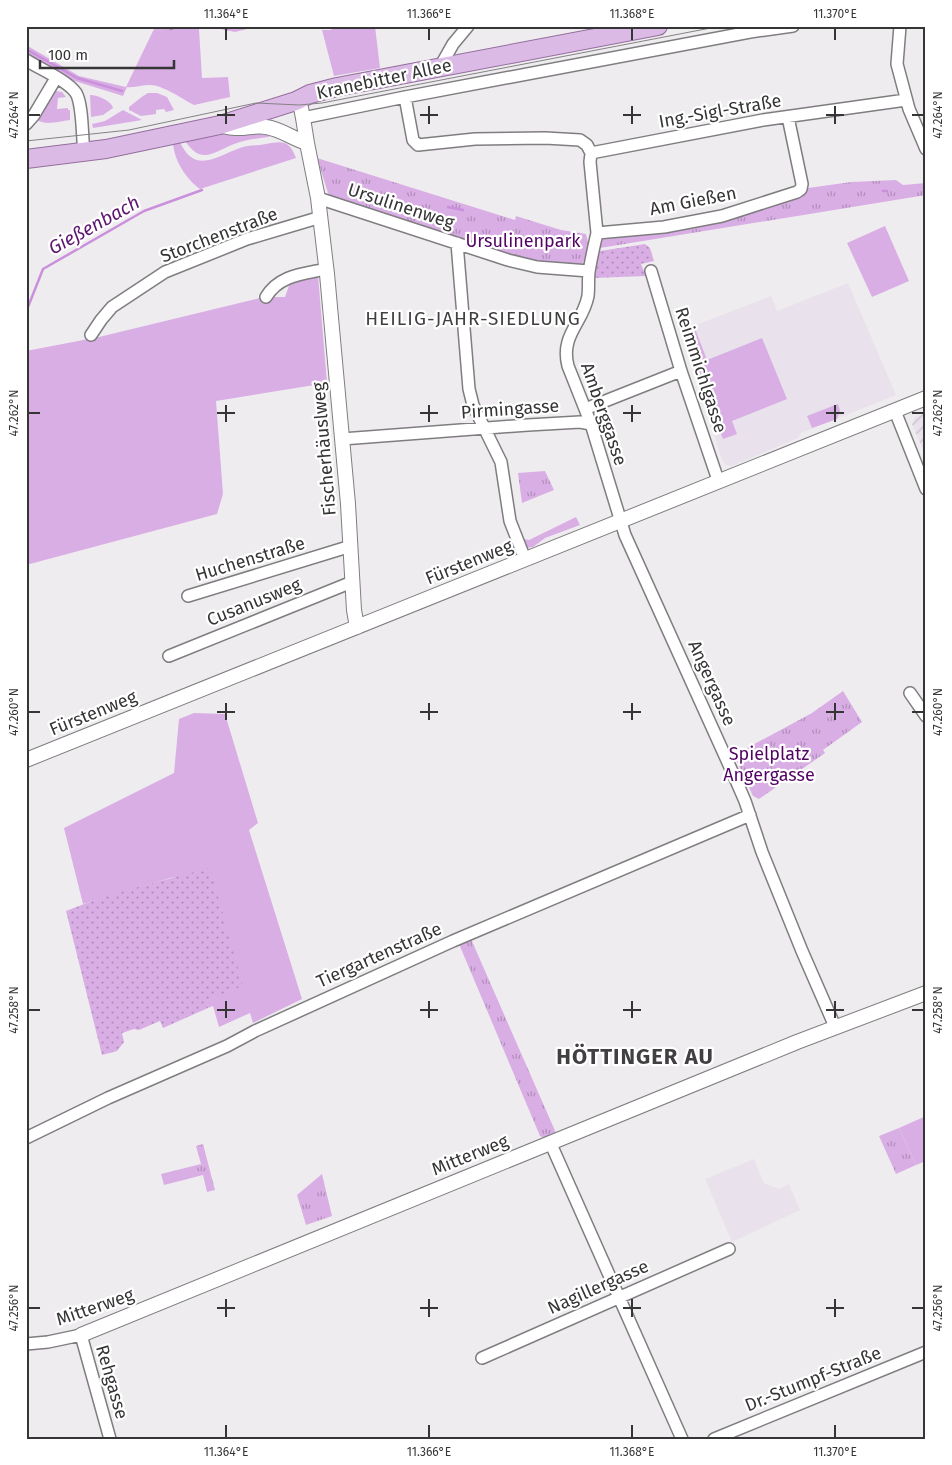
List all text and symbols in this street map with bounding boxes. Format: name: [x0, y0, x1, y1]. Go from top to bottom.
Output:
text: 11.364°E: [204, 7, 248, 21]
text: 11.366°E: [407, 7, 451, 21]
text: 11.368°E: [610, 7, 654, 21]
text: 11.370°E: [813, 7, 857, 21]
scale bar: [40, 38, 174, 70]
text: 100 m: [48, 46, 88, 64]
street label: Kranebitter Allee: [314, 54, 454, 104]
street label: Ing.-Sigl-Straße: [657, 89, 783, 133]
text: 47.264°N: [7, 91, 21, 139]
text: 47.264°N: [931, 91, 945, 139]
street label: Ursulinenweg: [345, 178, 458, 234]
street label: Am Gießen: [648, 182, 738, 220]
water label: Gießenbach: [44, 191, 144, 259]
street label: Storchenstraße: [157, 203, 281, 267]
park label: Ursulinenpark: [465, 230, 581, 252]
street label: Reimmichlgasse: [670, 304, 732, 436]
district label: HEILIG-JAHR-SIEDLUNG: [365, 307, 581, 330]
street label: Amberggasse: [576, 360, 632, 468]
street label: Fischerhäuslweg: [307, 381, 341, 517]
text: 47.262°N: [7, 390, 21, 436]
text: 47.262°N: [931, 390, 945, 436]
street label: Pirmingasse: [460, 395, 560, 423]
street label: Huchenstraße: [192, 532, 308, 586]
street label: Fürstenweg: [422, 534, 517, 590]
street label: Cusanusweg: [204, 573, 305, 631]
street label: Angergasse: [683, 637, 741, 729]
street label: Fürstenweg: [46, 685, 141, 741]
text: 47.260°N: [7, 688, 21, 736]
text: 47.260°N: [931, 688, 945, 736]
park label: Spielplatz Angergasse: [723, 743, 815, 786]
street label: Tiergartenstraße: [313, 918, 445, 992]
text: 47.258°N: [7, 986, 21, 1034]
text: 47.258°N: [931, 986, 945, 1034]
district label: HÖTTINGER AU: [556, 1043, 714, 1070]
street label: Mitterweg: [428, 1129, 512, 1180]
street label: Nagillergasse: [544, 1255, 652, 1319]
street label: Mitterweg: [53, 1283, 137, 1331]
text: 47.256°N: [7, 1284, 21, 1332]
text: 47.256°N: [931, 1284, 945, 1332]
street label: Rehgasse: [91, 1342, 133, 1422]
street label: Dr.-Stumpf-Straße: [742, 1342, 884, 1416]
text: 11.364°E: [204, 1445, 248, 1459]
text: 11.366°E: [407, 1445, 451, 1459]
text: 11.368°E: [610, 1445, 654, 1459]
text: 11.370°E: [813, 1445, 857, 1459]

